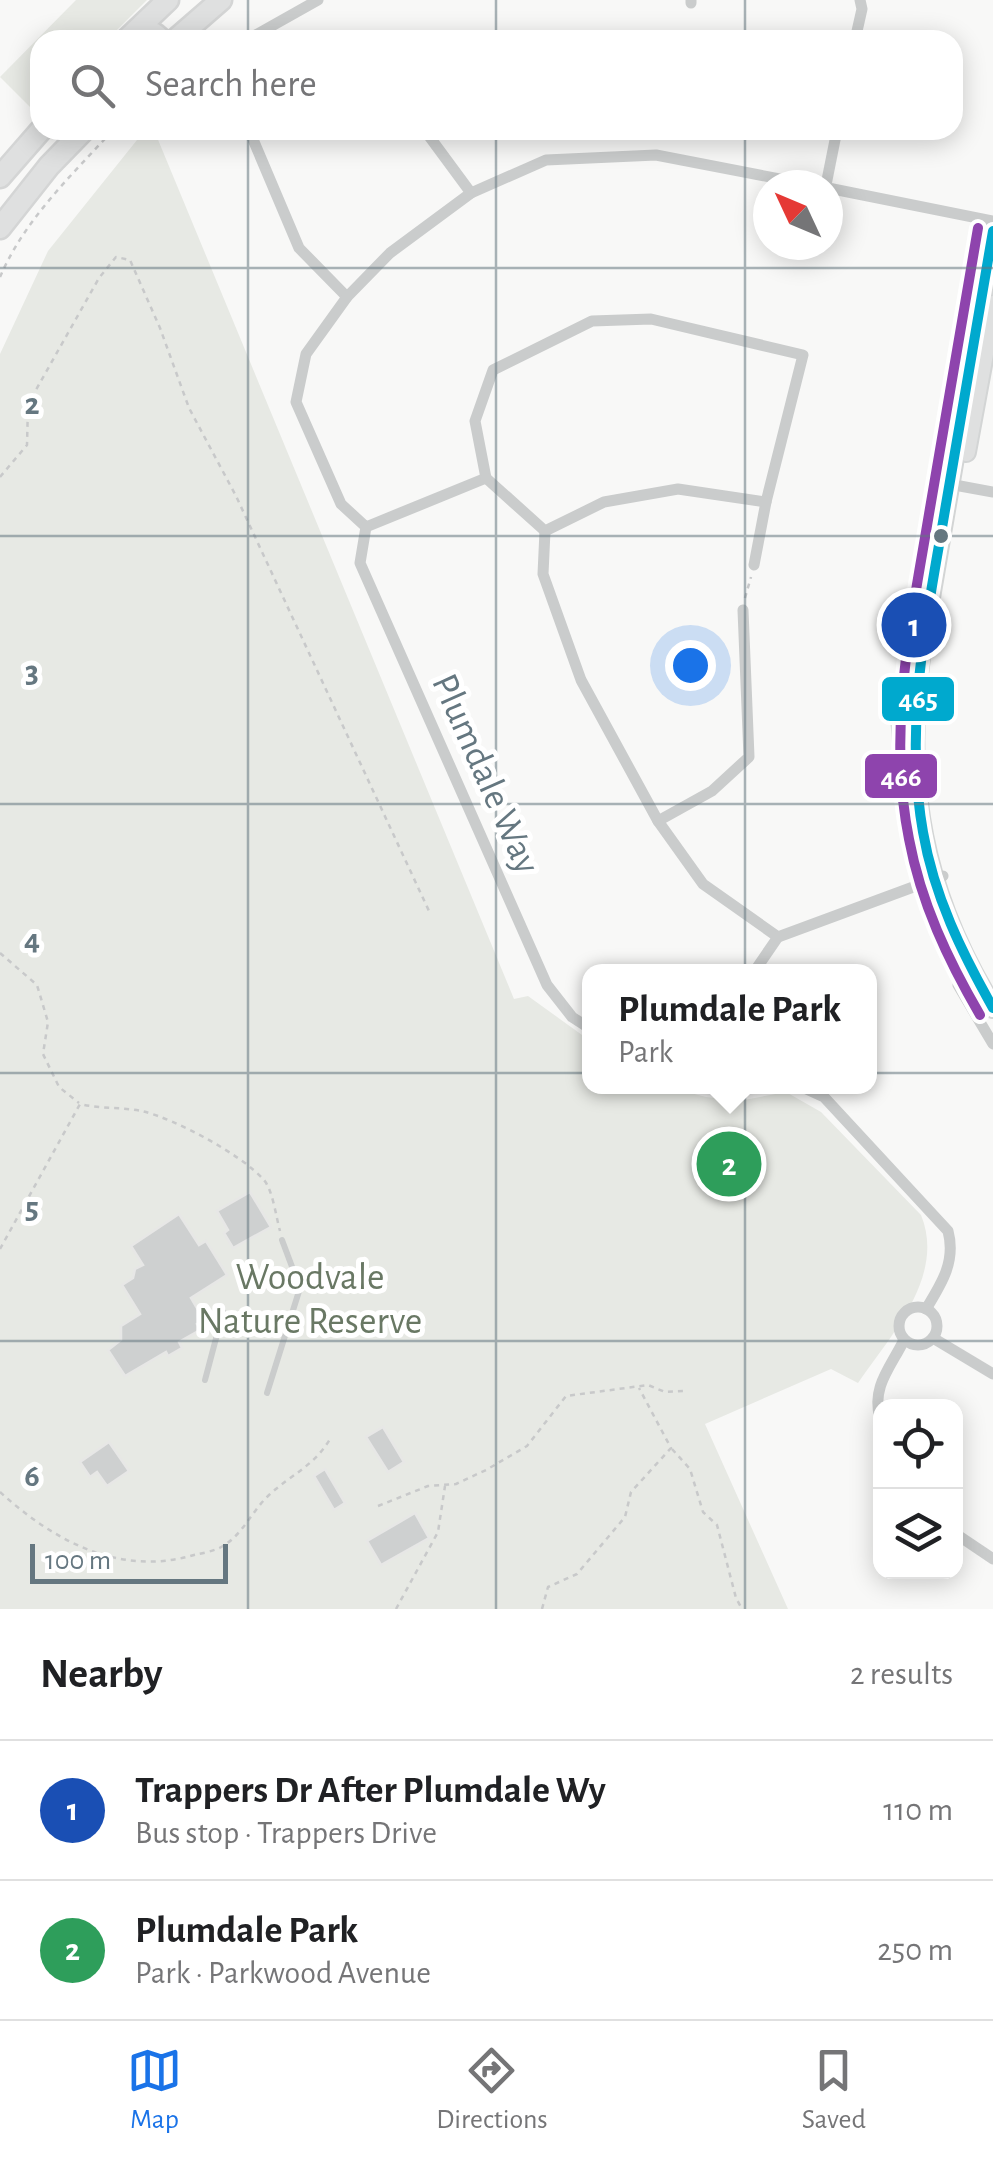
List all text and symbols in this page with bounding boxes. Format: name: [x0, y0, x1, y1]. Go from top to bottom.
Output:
search box: [30, 30, 963, 140]
icon: search: [65, 58, 120, 113]
text: Search here: [145, 66, 317, 104]
north arrow: [753, 170, 843, 260]
text: 2: [24, 388, 40, 420]
unlabelled marker: [931, 526, 951, 546]
pin: 1: [882, 588, 946, 662]
your location: [665, 640, 716, 691]
text: 3: [25, 656, 39, 688]
street label: Plumdale Way: [424, 668, 546, 880]
line badge: 465: [880, 675, 956, 723]
text: 465: [898, 686, 938, 714]
line badge: 466: [863, 752, 939, 800]
text: 466: [880, 764, 922, 792]
text: 4: [24, 924, 40, 956]
popup: [582, 964, 877, 1094]
text: Plumdale Park: [618, 991, 841, 1029]
text: Park: [618, 1036, 673, 1068]
pin: 2: [696, 1126, 762, 1202]
text: 5: [25, 1192, 39, 1224]
park label: Woodvale Nature Reserve: [198, 1259, 422, 1341]
map controls: [873, 1399, 963, 1579]
button: locate: [873, 1399, 963, 1489]
text: 6: [24, 1460, 40, 1492]
button: layers: [873, 1489, 963, 1579]
scale bar: [30, 1539, 228, 1584]
text: 100 m: [45, 1547, 111, 1575]
text: Nearby: [40, 1653, 163, 1695]
text: 2 results: [850, 1658, 953, 1690]
text: Trappers Dr After Plumdale Wy: [135, 1772, 606, 1810]
text: 1: [67, 1794, 78, 1826]
text: 110 m: [883, 1794, 953, 1826]
text: Bus stop · Trappers Drive: [135, 1817, 437, 1849]
text: Plumdale Park: [135, 1912, 358, 1950]
text: 2: [65, 1934, 80, 1966]
text: 250 m: [877, 1934, 953, 1966]
text: Park · Parkwood Avenue: [135, 1957, 431, 1989]
tab: Map: [127, 2043, 182, 2137]
tab: Directions: [436, 2043, 548, 2137]
tab: Saved: [802, 2043, 866, 2137]

